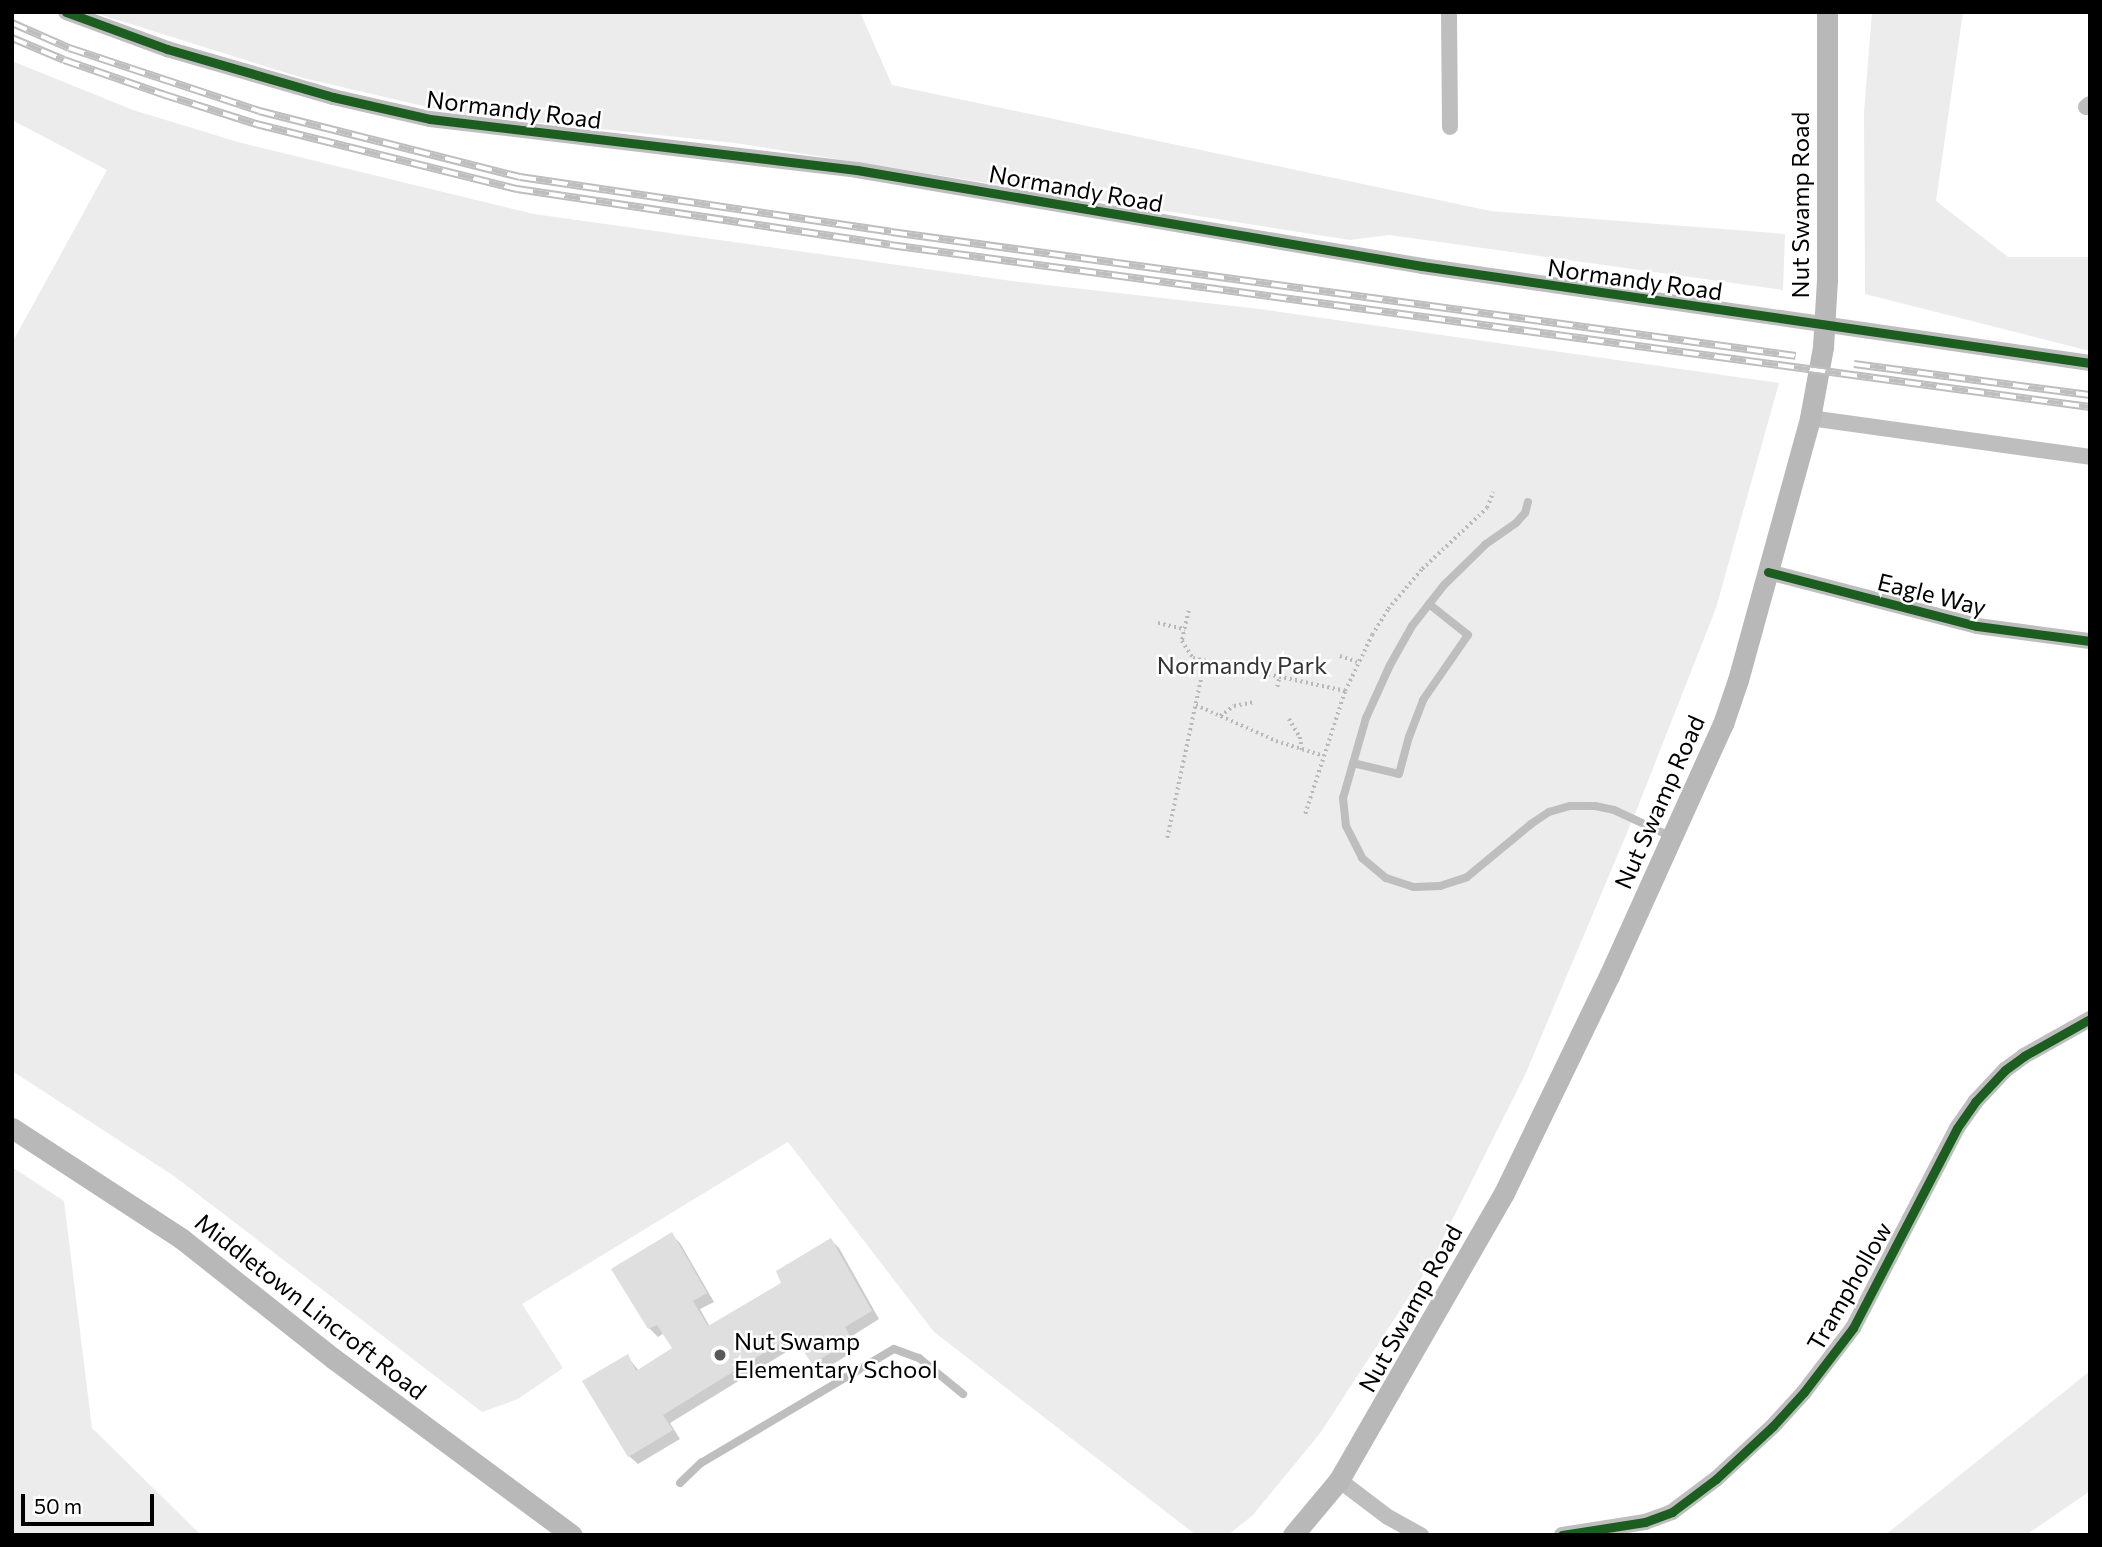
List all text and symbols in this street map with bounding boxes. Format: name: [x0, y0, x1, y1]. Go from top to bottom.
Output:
street label: Normandy Road: [425, 84, 603, 134]
street label: Nut Swamp Road: [1786, 112, 1814, 298]
street label: Normandy Road: [987, 159, 1165, 217]
street label: Normandy Road: [1546, 252, 1724, 306]
street label: Eagle Way: [1875, 567, 1989, 621]
park label: Normandy Park: [1157, 651, 1327, 679]
street label: Nut Swamp Road: [1608, 711, 1710, 893]
street label: Middletown Lincroft Road: [190, 1207, 432, 1405]
street label: Tramphollow: [1801, 1217, 1897, 1355]
street label: Nut Swamp Road: [1352, 1219, 1468, 1397]
place label: Nut Swamp Elementary School: [734, 1327, 938, 1383]
marker: Nut Swamp Elementary School: [712, 1347, 728, 1363]
scale bar: [24, 1480, 158, 1524]
text: 50 m: [34, 1493, 82, 1518]

